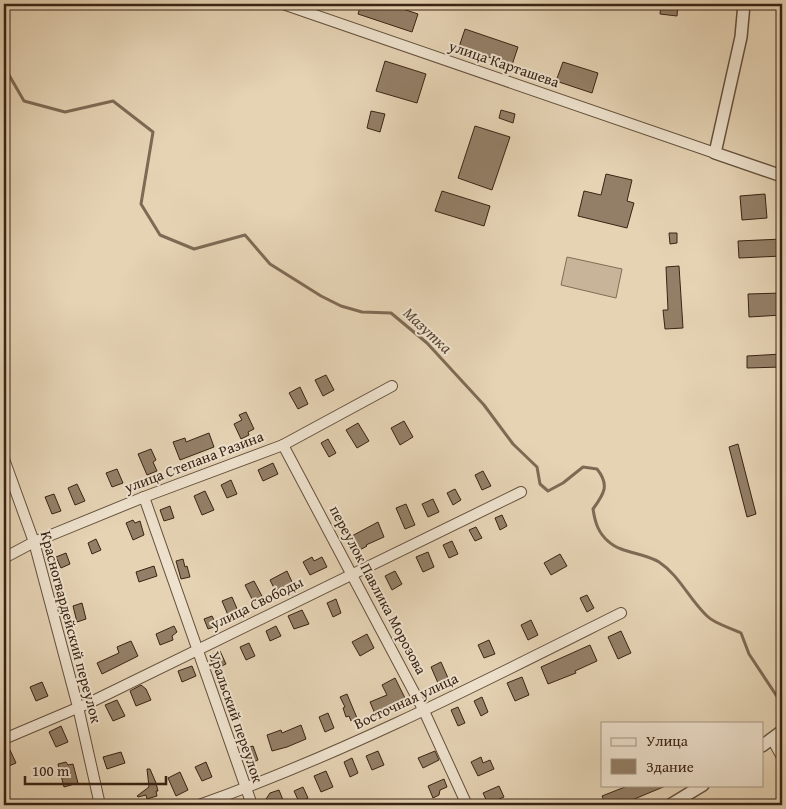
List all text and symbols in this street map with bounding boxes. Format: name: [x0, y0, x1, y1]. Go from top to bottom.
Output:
street label: улица Карташева: [445, 34, 563, 93]
water label: Мазутка: [398, 301, 458, 359]
street label: улица Степана Разина: [120, 425, 267, 498]
street label: переулок Павлика Морозова: [325, 502, 432, 679]
street label: Красногвардейский переулок: [36, 528, 107, 725]
street label: улица Свободы: [206, 571, 307, 635]
street label: Уральский переулок: [204, 648, 269, 785]
street label: Восточная улица: [350, 667, 462, 734]
legend: [601, 722, 764, 786]
text: Улица: [646, 730, 689, 751]
scale bar: [25, 754, 166, 786]
text: Здание: [646, 756, 694, 777]
text: 100 m: [32, 760, 70, 781]

